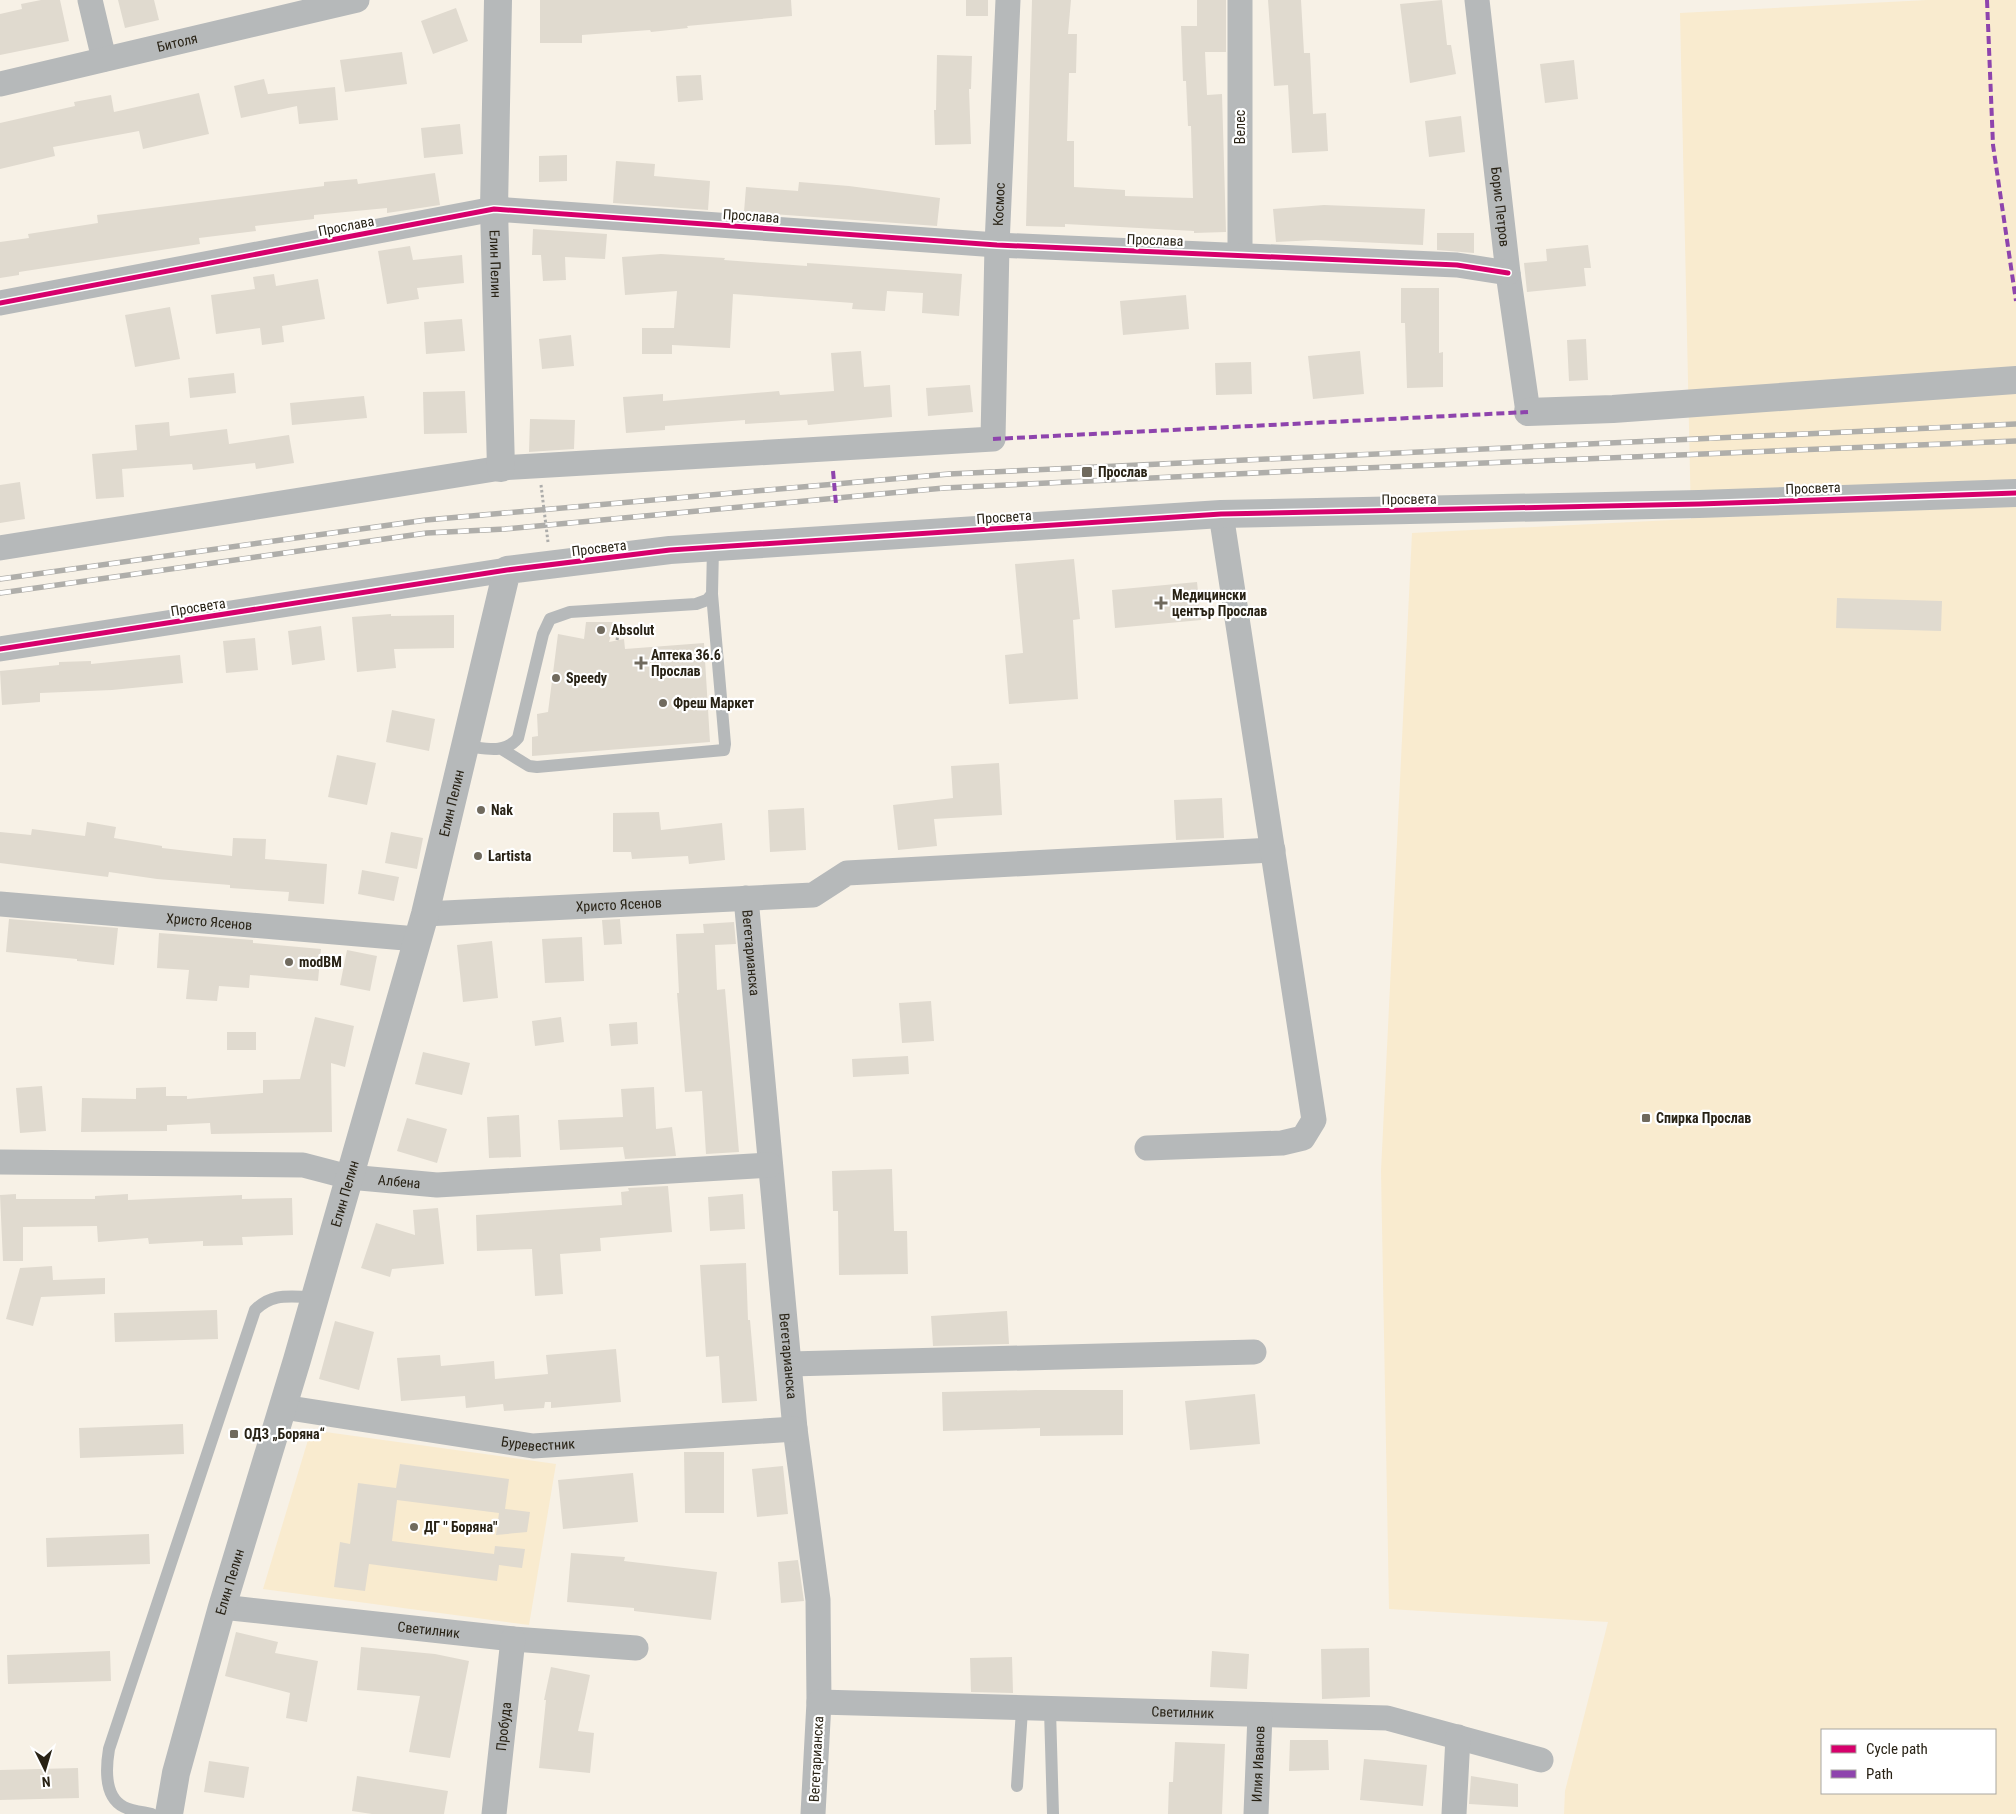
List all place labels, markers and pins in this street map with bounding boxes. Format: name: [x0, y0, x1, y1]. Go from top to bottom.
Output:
place label: Прослав: [1098, 464, 1148, 480]
marker: Прослав: [1080, 465, 1094, 479]
place label: Медицински център Прослав: [1172, 587, 1267, 619]
marker: Медицински център Прослав: [1154, 596, 1168, 610]
place label: Absolut: [611, 622, 654, 638]
marker: Absolut: [595, 624, 607, 636]
place label: Аптека 36.6 Прослав: [651, 647, 721, 679]
marker: Аптека 36.6 Прослав: [635, 657, 647, 669]
place label: Speedy: [566, 670, 608, 686]
marker: Speedy: [550, 672, 562, 684]
place label: Фреш Маркет: [673, 695, 755, 711]
marker: Фреш Маркет: [657, 697, 669, 709]
place label: Nak: [491, 802, 513, 818]
marker: Nak: [475, 804, 487, 816]
place label: Lartista: [488, 848, 532, 864]
marker: Lartista: [472, 850, 484, 862]
place label: modBM: [299, 954, 342, 970]
marker: modBM: [283, 956, 295, 968]
place label: Спирка Прослав: [1656, 1110, 1751, 1126]
marker: Спирка Прослав: [1640, 1112, 1652, 1124]
place label: ОДЗ „Боряна“: [244, 1426, 325, 1442]
marker: ОДЗ „Боряна“: [228, 1428, 240, 1440]
place label: ДГ " Боряна": [424, 1519, 498, 1535]
marker: ДГ " Боряна": [408, 1521, 420, 1533]

